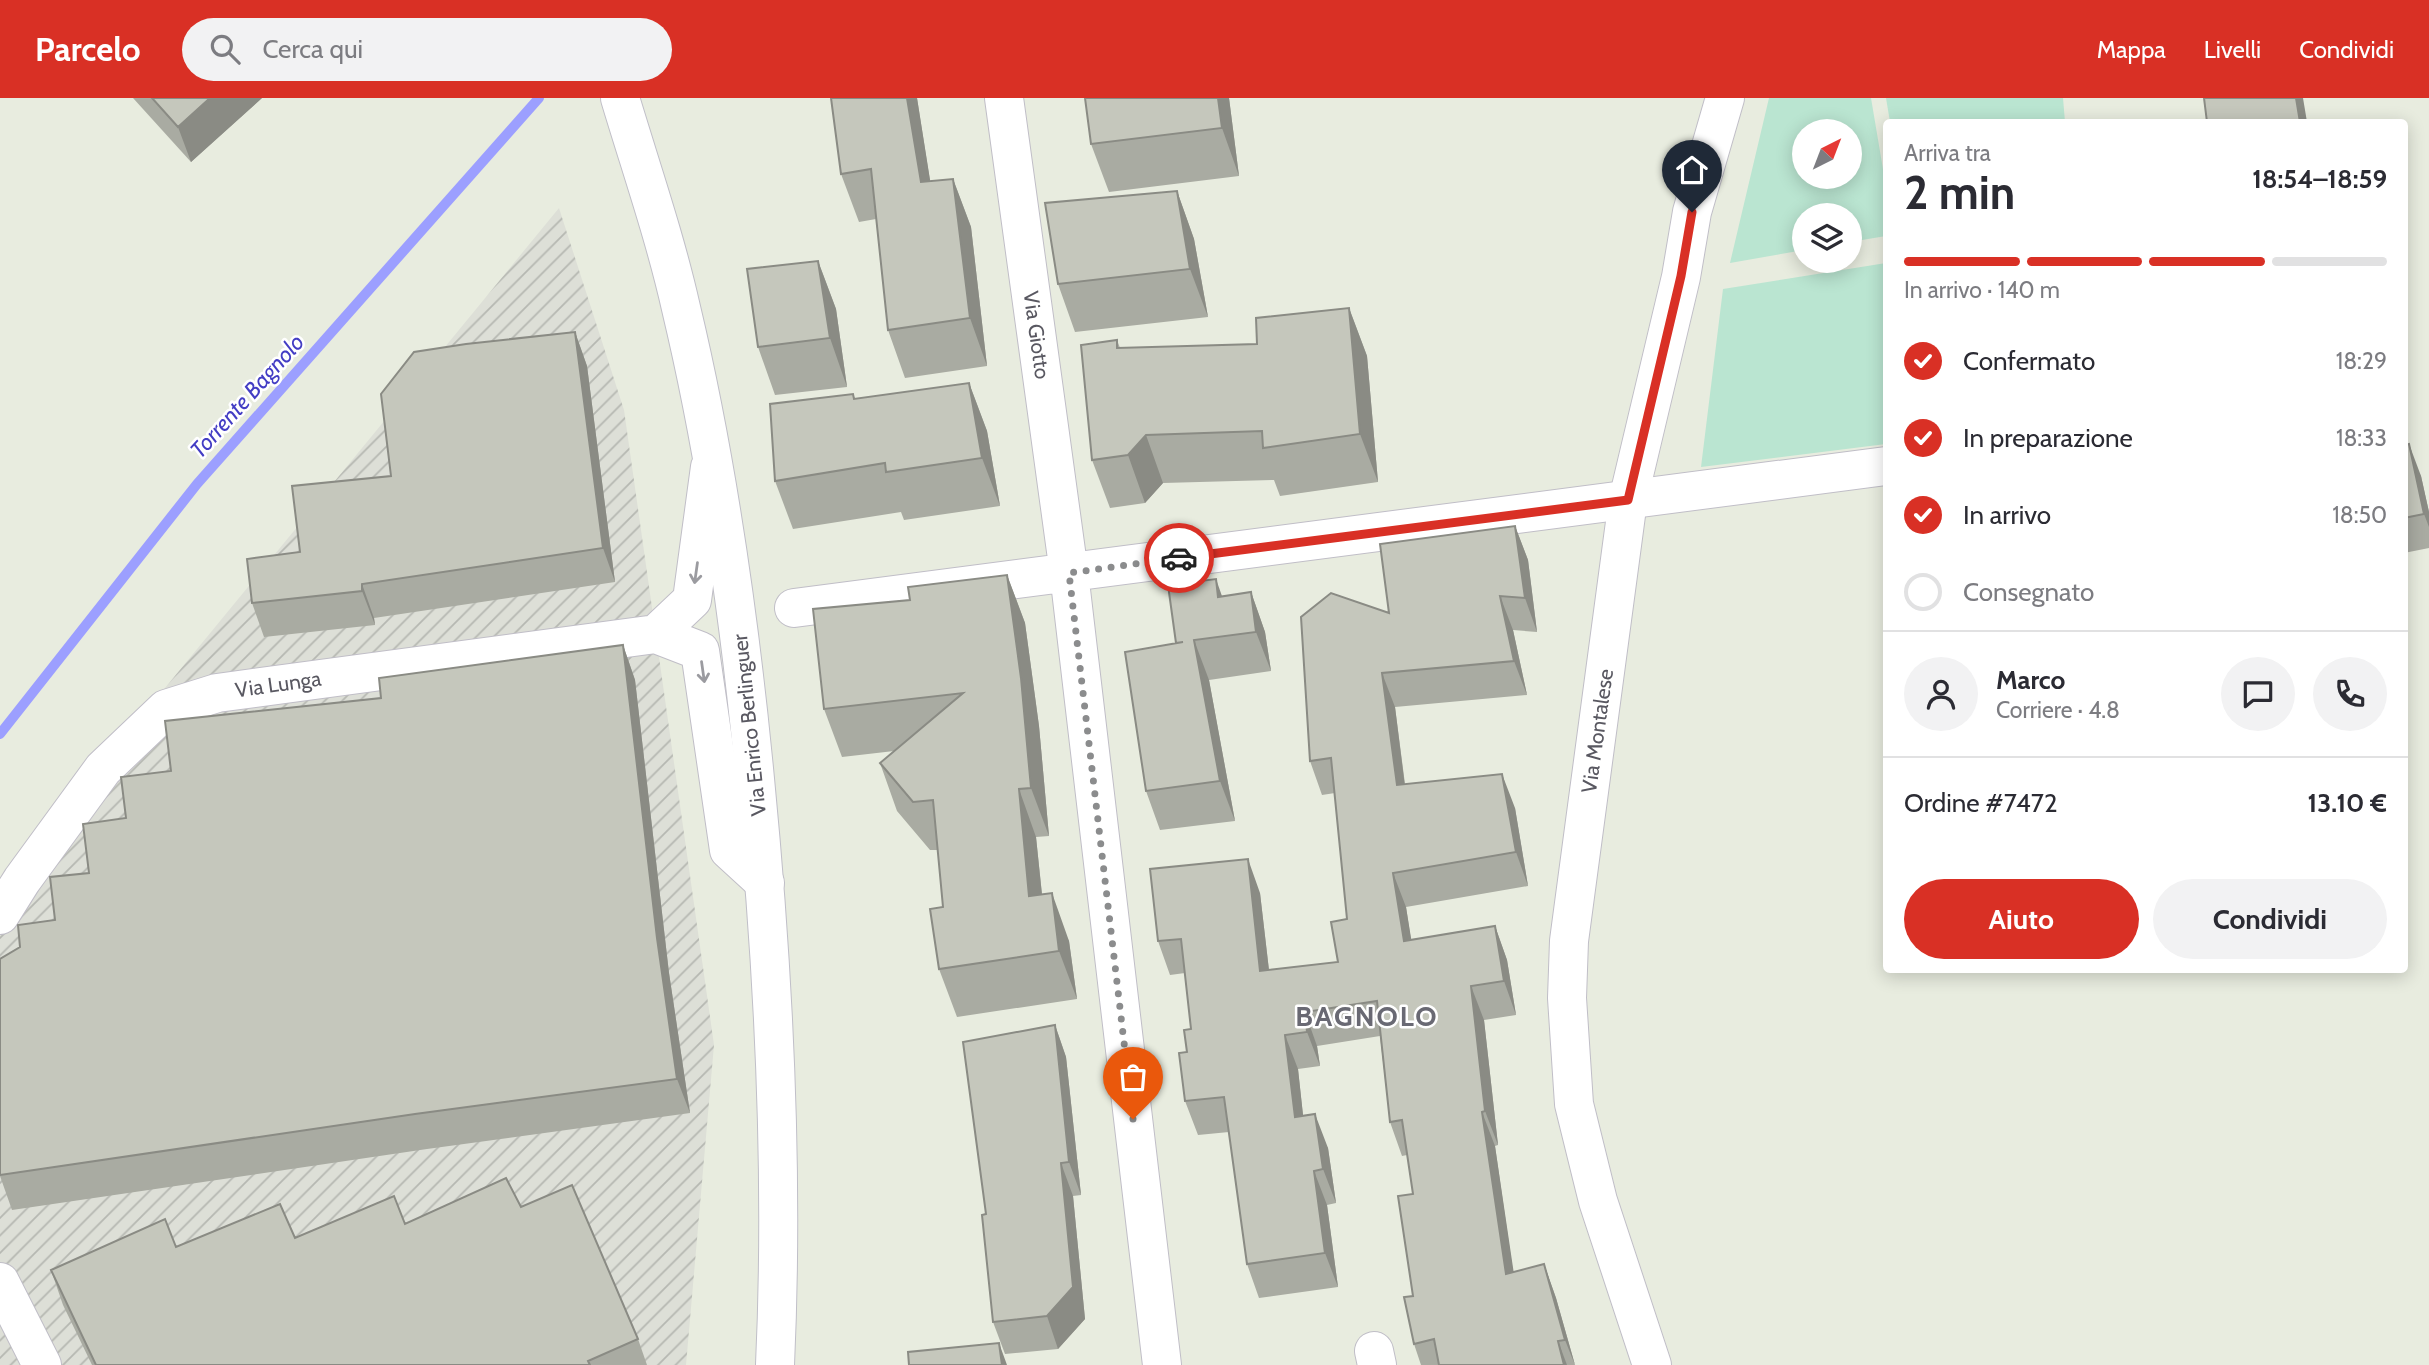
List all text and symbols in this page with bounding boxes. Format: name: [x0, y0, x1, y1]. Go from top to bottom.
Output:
search box: [182, 18, 672, 81]
text: Parcelo: [35, 29, 140, 69]
icon: search: [206, 30, 244, 68]
text: Cerca qui: [262, 33, 363, 65]
text: Mappa: [2097, 35, 2166, 64]
text: Livelli: [2204, 35, 2261, 64]
text: Condividi: [2299, 35, 2394, 64]
north arrow: [1792, 119, 1862, 189]
map controls: [1792, 119, 1862, 273]
text: Arriva tra: [1904, 139, 1991, 167]
pin: [1662, 140, 1722, 212]
icon: home: [1673, 151, 1711, 189]
text: 18:54–18:59: [2252, 163, 2387, 195]
text: 2 min: [1904, 165, 2015, 221]
button: layers: [1792, 203, 1862, 273]
text: In arrivo · 140 m: [1904, 276, 2060, 304]
street label: Via Giotto: [1018, 289, 1056, 381]
water label: Torrente Bagnolo: [184, 328, 310, 464]
icon: check: [1904, 342, 1942, 380]
text: Confermato: [1963, 345, 2095, 377]
text: 18:29: [2336, 347, 2387, 375]
icon: check: [1904, 419, 1942, 457]
text: In preparazione: [1963, 422, 2133, 454]
text: 18:33: [2336, 424, 2387, 452]
icon: check: [1904, 496, 1942, 534]
text: In arrivo: [1963, 499, 2051, 531]
text: 18:50: [2332, 501, 2387, 529]
courier: [1144, 523, 1214, 593]
icon: car: [1160, 539, 1198, 577]
one-way arrow: [689, 561, 702, 583]
text: Consegnato: [1963, 576, 2094, 608]
street label: Via Enrico Berlinguer: [727, 632, 771, 817]
button: person: [1904, 657, 1978, 731]
button: chat: [2221, 657, 2295, 731]
button: phone: [2313, 657, 2387, 731]
one-way arrow: [697, 660, 710, 683]
text: Marco: [1996, 664, 2065, 696]
street label: Via Lunga: [233, 666, 323, 702]
street label: Via Montalese: [1576, 667, 1618, 795]
text: Corriere · 4.8: [1996, 696, 2120, 724]
text: Ordine #7472: [1904, 787, 2058, 819]
text: 13.10 €: [2308, 787, 2387, 819]
button: Aiuto: [1904, 879, 2139, 959]
button: Condividi: [2153, 879, 2387, 959]
district label: BAGNOLO: [1295, 999, 1439, 1033]
pin: [1103, 1047, 1163, 1119]
icon: bag: [1114, 1058, 1152, 1096]

